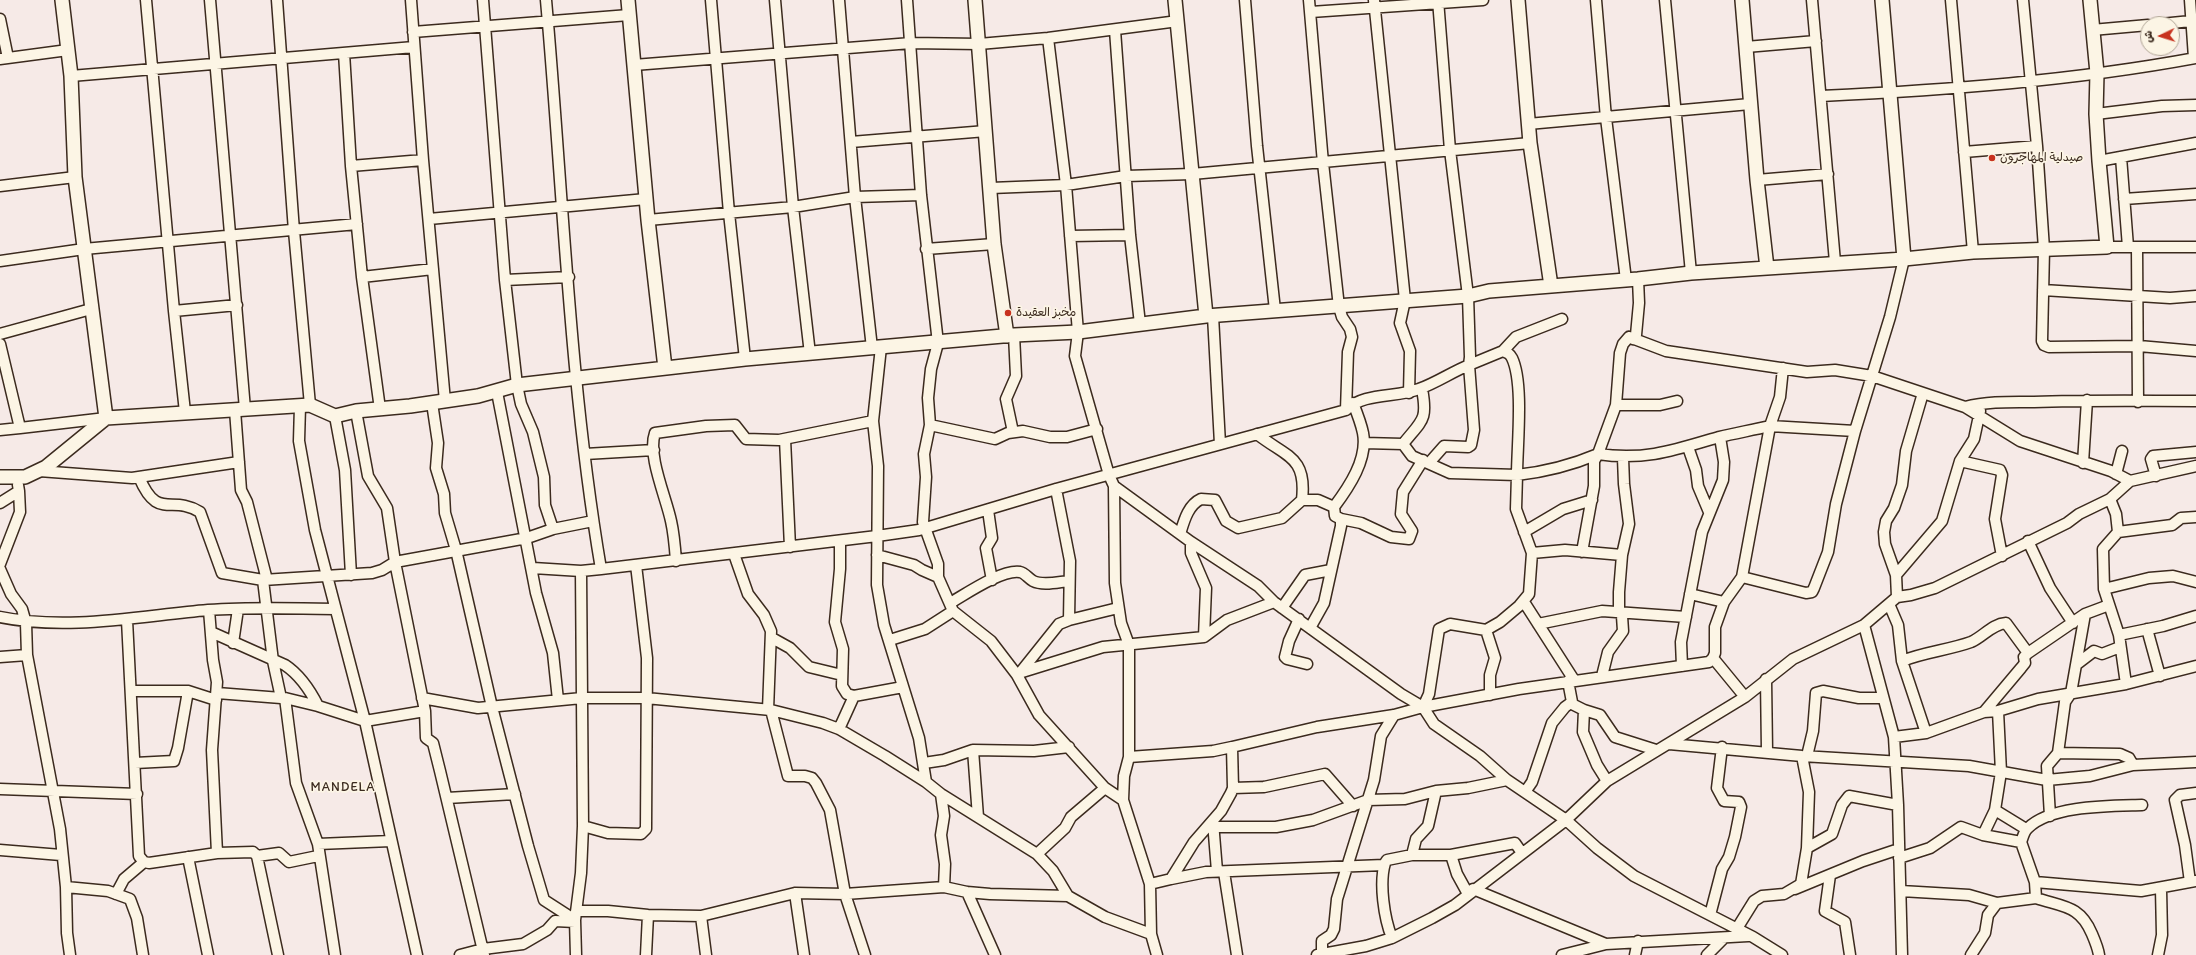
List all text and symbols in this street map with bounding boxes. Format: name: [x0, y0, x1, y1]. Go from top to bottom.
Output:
north arrow: [2140, 16, 2180, 56]
text: ش: [2142, 30, 2155, 43]
place label: صيدلية المهاجرون: [2000, 151, 2083, 165]
marker: صيدلية المهاجرون: [1987, 153, 1997, 163]
place label: مخبز العقيدة: [1016, 306, 1076, 320]
marker: مخبز العقيدة: [1003, 308, 1013, 318]
district label: MANDELA: [310, 780, 376, 796]

